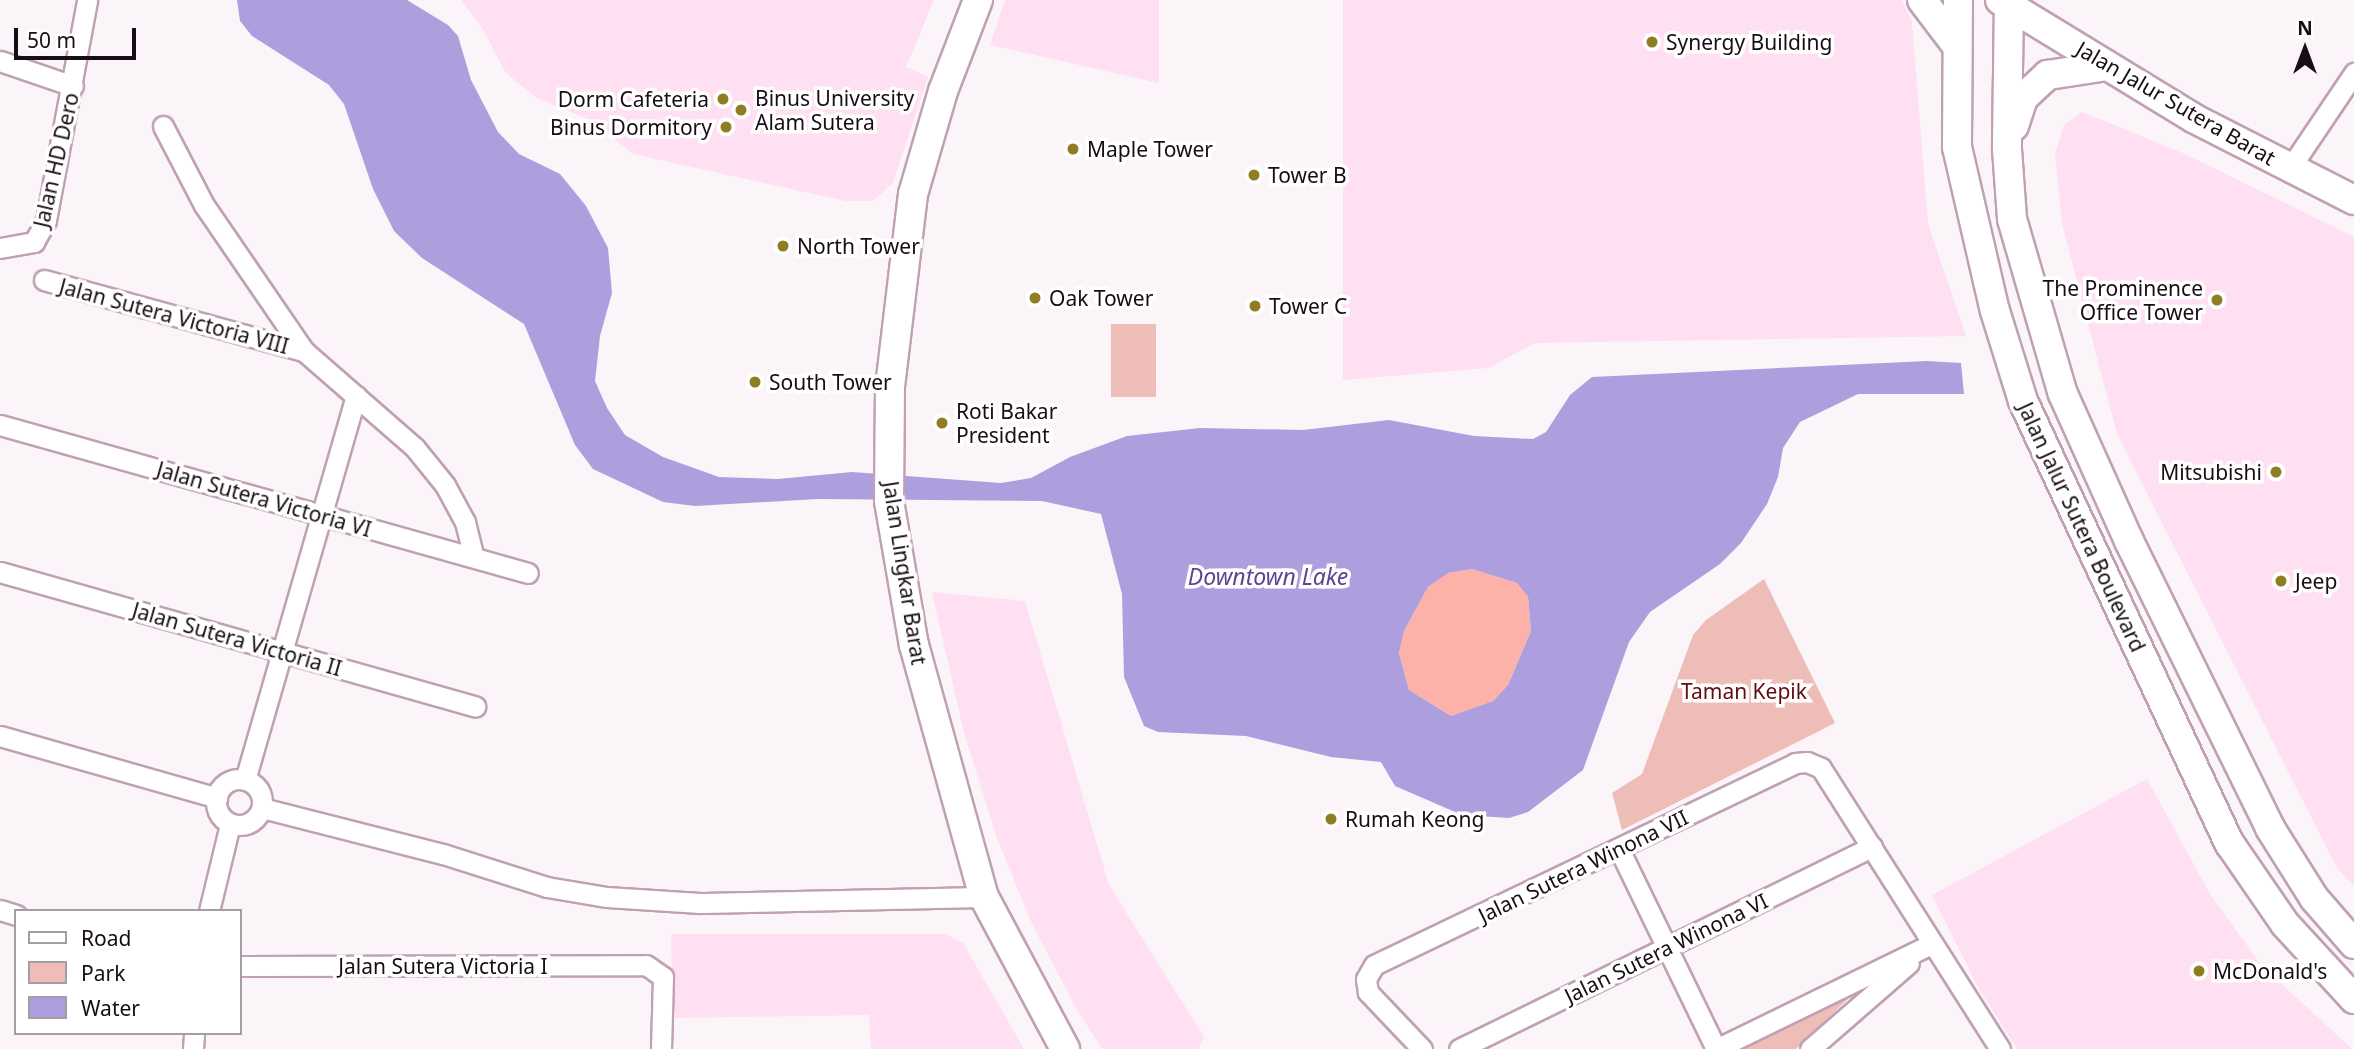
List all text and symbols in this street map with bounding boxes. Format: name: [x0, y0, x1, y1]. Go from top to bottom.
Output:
scale bar: [18, 14, 140, 58]
north arrow: [2270, 14, 2340, 84]
text: N: [2297, 15, 2313, 41]
text: 50 m: [27, 26, 76, 54]
place label: Synergy Building: [1666, 29, 1832, 55]
marker: Synergy Building: [1644, 34, 1660, 50]
street label: Jalan Jalur Sutera Barat: [2072, 36, 2280, 170]
place label: Binus University Alam Sutera: [755, 85, 914, 135]
place label: Dorm Cafeteria: [558, 86, 709, 112]
street label: Jalan HD Dero: [28, 90, 84, 230]
marker: Dorm Cafeteria: [715, 91, 731, 107]
marker: Binus University Alam Sutera: [733, 102, 749, 118]
place label: Binus Dormitory: [550, 114, 712, 140]
marker: Binus Dormitory: [718, 119, 734, 135]
place label: Maple Tower: [1087, 136, 1213, 162]
marker: Maple Tower: [1065, 141, 1081, 157]
place label: Tower B: [1268, 162, 1347, 188]
marker: Tower B: [1246, 167, 1262, 183]
place label: North Tower: [797, 233, 920, 259]
marker: North Tower: [775, 238, 791, 254]
street label: Jalan Sutera Victoria VIII: [57, 273, 291, 359]
place label: The Prominence Office Tower: [2043, 275, 2203, 325]
place label: Oak Tower: [1049, 285, 1153, 311]
marker: Oak Tower: [1027, 290, 1043, 306]
marker: The Prominence Office Tower: [2209, 292, 2225, 308]
place label: Tower C: [1269, 293, 1347, 319]
marker: Tower C: [1247, 298, 1263, 314]
place label: South Tower: [769, 369, 892, 395]
marker: South Tower: [747, 374, 763, 390]
place label: Roti Bakar President: [956, 398, 1057, 448]
street label: Jalan Jalur Sutera Boulevard: [2013, 398, 2151, 656]
marker: Roti Bakar President: [934, 415, 950, 431]
street label: Jalan Sutera Victoria VI: [154, 456, 374, 542]
place label: Mitsubishi: [2160, 459, 2262, 485]
marker: Mitsubishi: [2268, 464, 2284, 480]
street label: Jalan Lingkar Barat: [878, 479, 932, 667]
water label: Downtown Lake: [1188, 562, 1348, 590]
place label: Jeep: [2295, 568, 2337, 594]
marker: Jeep: [2273, 573, 2289, 589]
street label: Jalan Sutera Victoria II: [129, 597, 345, 681]
park label: Taman Kepik: [1681, 678, 1807, 704]
street label: Jalan Sutera Winona VII: [1474, 804, 1692, 928]
place label: Rumah Keong: [1345, 806, 1484, 832]
marker: Rumah Keong: [1323, 811, 1339, 827]
street label: Jalan Sutera Winona VI: [1560, 888, 1772, 1008]
legend: [14, 909, 242, 1035]
text: Road: [81, 924, 131, 952]
street label: Jalan Sutera Victoria I: [338, 953, 548, 979]
place label: McDonald's: [2213, 958, 2327, 984]
text: Park: [81, 959, 125, 987]
marker: McDonald's: [2191, 963, 2207, 979]
text: Water: [81, 994, 140, 1022]

